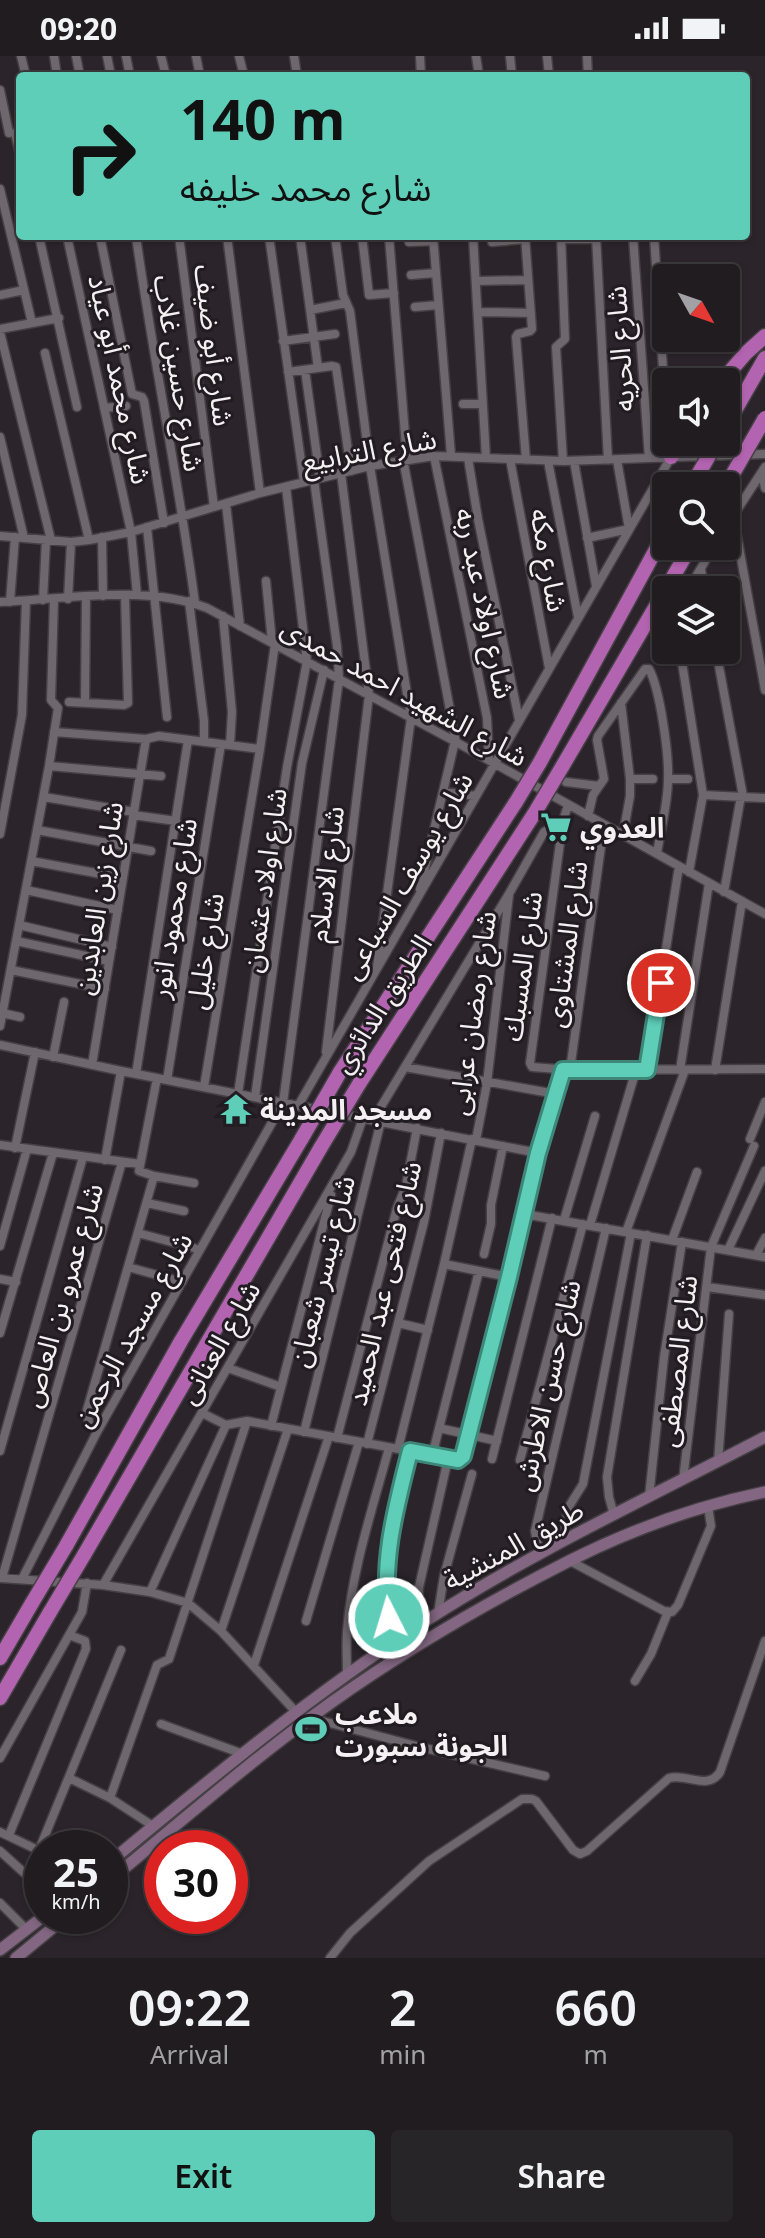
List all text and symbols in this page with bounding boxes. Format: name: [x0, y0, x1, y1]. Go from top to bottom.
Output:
text: 09:20: [40, 8, 117, 49]
text: 140 m: [180, 80, 345, 156]
icon: right: [48, 104, 152, 208]
text: شارع محمد خليفه: [180, 163, 431, 212]
street label: شارع أبو ضيف: [183, 262, 244, 429]
north arrow: [652, 264, 740, 352]
map controls: [652, 264, 740, 664]
street label: شارع محمد أبو عياد: [77, 271, 162, 488]
street label: شارع حسين غلاب: [143, 272, 214, 475]
street label: شارع الحريه: [596, 285, 645, 413]
button: sound: [652, 368, 740, 456]
street label: شارع الترابيع: [299, 418, 440, 482]
button: search: [652, 472, 740, 560]
street label: شارع اولاد عبد ربه: [444, 504, 525, 703]
street label: شارع مكه: [519, 505, 578, 615]
button: layers: [652, 576, 740, 664]
street label: شارع الشهيد احمد حمدى: [273, 607, 535, 777]
street label: شارع يوسف السباعى: [331, 764, 483, 987]
street label: شارع اولاد عثمان: [231, 785, 298, 975]
street label: شارع زين العابدين: [63, 799, 134, 998]
street label: شارع الاسلام: [298, 804, 355, 945]
place label: العدوي: [580, 808, 664, 850]
supermarket icon: العدوي: [539, 810, 573, 844]
street label: شارع محمود انور: [139, 815, 208, 1002]
street label: شارع المشتاوى: [534, 858, 598, 1030]
street label: شارع المسبك: [492, 888, 553, 1044]
street label: شارع خليل: [176, 890, 235, 1013]
street label: شارع رمضان عرابى: [438, 908, 507, 1118]
street label: الطريق الدائري: [322, 926, 443, 1081]
pin: [627, 949, 695, 1017]
icon: arrive: [639, 961, 683, 1005]
place label: مسجد المدينة: [260, 1090, 432, 1128]
temple icon: مسجد المدينة: [219, 1092, 253, 1126]
street label: شارع فتحى عبد الحميد: [336, 1157, 433, 1410]
street label: شارع تيسر شعبان: [279, 1171, 366, 1372]
street label: شارع عمرو بن العاص: [11, 1178, 114, 1412]
street label: شارع مسجد الرحمن: [62, 1225, 203, 1435]
street label: شارع العنانى: [167, 1273, 271, 1412]
street label: شارع المصطفى: [647, 1273, 708, 1449]
street label: شارع حسن الاطرش: [503, 1276, 592, 1495]
street label: طريق المنشية: [436, 1490, 590, 1598]
position arrow: [347, 1576, 431, 1660]
place label: ملاعب الجونة سبورت: [335, 1694, 508, 1764]
sports icon: ملاعب الجونة سبورت: [294, 1712, 328, 1746]
speed limit sign: 30: [144, 1830, 248, 1934]
text: 25: [53, 1844, 99, 1899]
text: km/h: [51, 1888, 101, 1915]
text: 09:22: [128, 1975, 251, 2040]
text: 2: [389, 1975, 417, 2040]
text: 660: [555, 1975, 637, 2040]
text: Arrival: [150, 2036, 229, 2072]
text: min: [379, 2036, 426, 2072]
text: m: [584, 2036, 608, 2072]
button: Exit: [32, 2130, 375, 2222]
button: Share: [391, 2130, 733, 2222]

